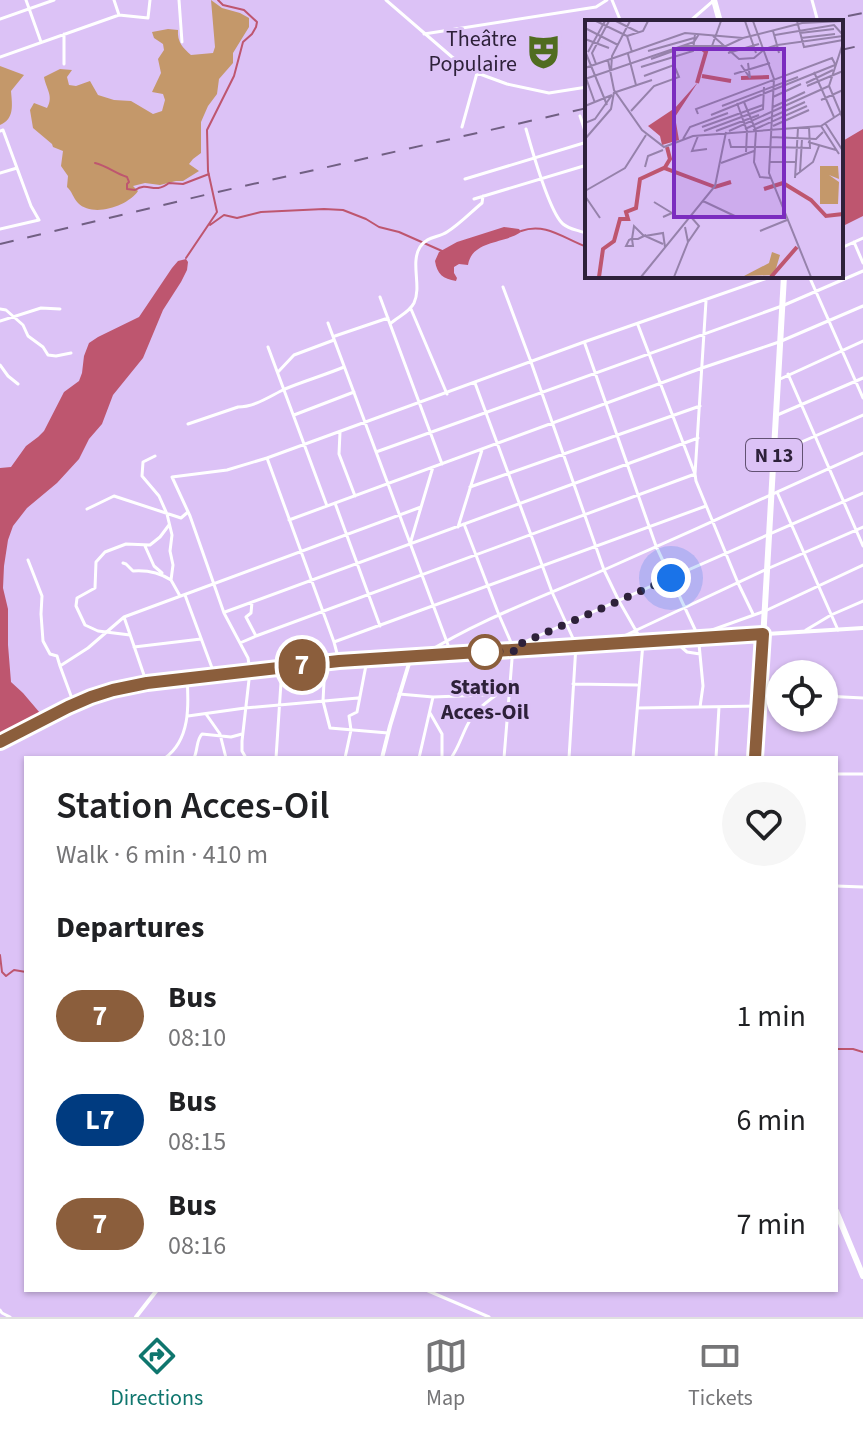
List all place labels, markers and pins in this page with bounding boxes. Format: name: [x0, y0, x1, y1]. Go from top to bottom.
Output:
place label: Theâtre Populaire: [429, 23, 517, 80]
theatre icon: Theâtre Populaire: [524, 32, 562, 70]
marker: Station Acces-Oil: [468, 635, 502, 669]
place label: Station Acces-Oil: [440, 671, 530, 728]

